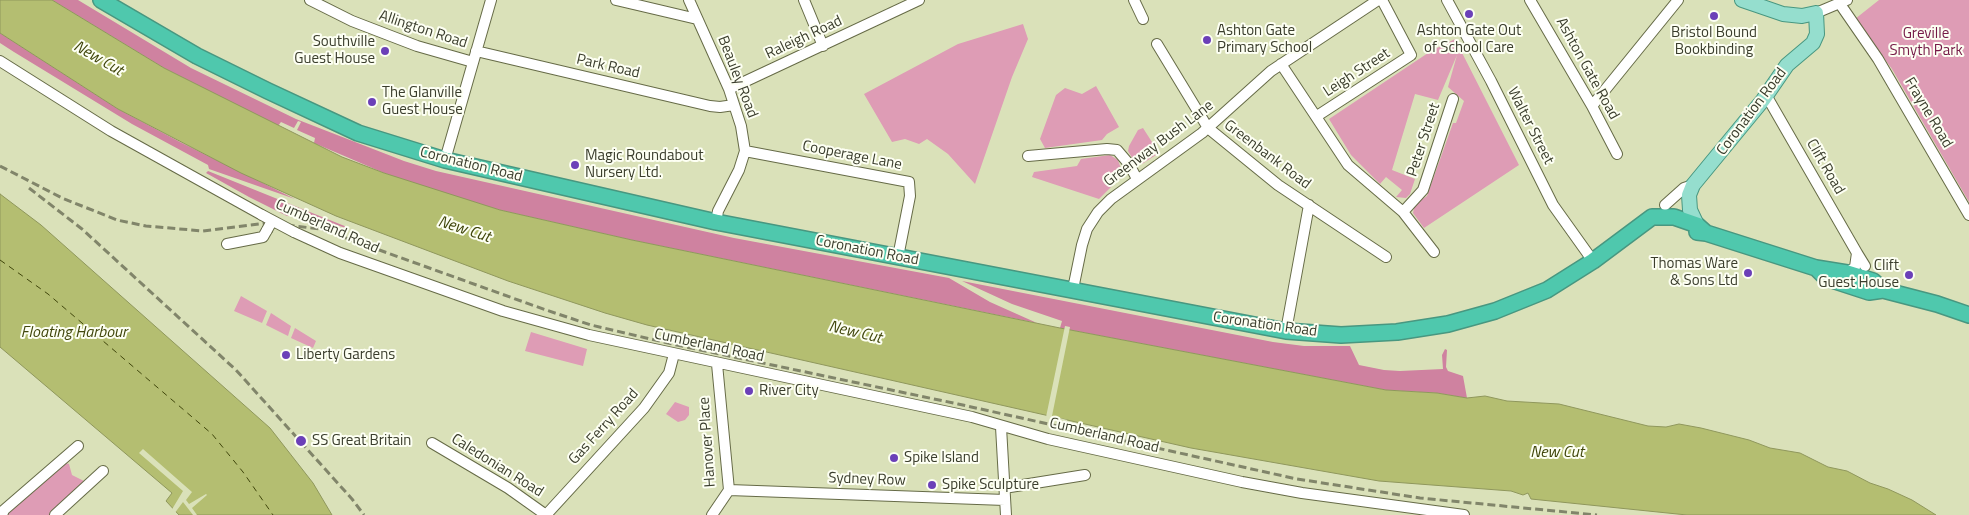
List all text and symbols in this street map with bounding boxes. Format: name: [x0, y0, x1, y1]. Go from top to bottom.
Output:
street label: Allington Road: [377, 7, 469, 53]
marker: Ashton Gate Out of School Care: [1463, 8, 1475, 20]
marker: Bristol Bound Bookbinding: [1708, 10, 1720, 22]
street label: Raleigh Road: [763, 12, 845, 64]
street label: Ashton Gate Road: [1552, 15, 1622, 123]
place label: Ashton Gate Primary School: [1217, 22, 1312, 57]
place label: Ashton Gate Out of School Care: [1417, 22, 1521, 57]
place label: Bristol Bound Bookbinding: [1671, 24, 1757, 59]
park label: Greville Smyth Park: [1889, 25, 1963, 60]
place label: Southville Guest House: [294, 33, 375, 68]
street label: Beauley Road: [713, 34, 761, 120]
marker: Ashton Gate Primary School: [1201, 34, 1213, 46]
water label: New Cut: [70, 37, 126, 81]
marker: Southville Guest House: [379, 45, 391, 57]
street label: Leigh Street: [1320, 45, 1394, 101]
street label: Park Road: [575, 51, 641, 83]
street label: Coronation Road: [1713, 65, 1791, 159]
street label: Frayne Road: [1900, 75, 1956, 151]
place label: The Glanville Guest House: [382, 84, 463, 119]
street label: Walter Street: [1503, 84, 1557, 168]
marker: The Glanville Guest House: [366, 96, 378, 108]
street label: Greenway Bush Lane: [1101, 97, 1217, 191]
street label: Peter Street: [1404, 101, 1444, 179]
street label: Greenbank Road: [1220, 117, 1314, 193]
street label: Clift Road: [1802, 136, 1848, 198]
street label: Cooperage Lane: [801, 138, 903, 174]
street label: Coronation Road: [418, 144, 524, 186]
place label: Magic Roundabout Nursery Ltd.: [585, 147, 703, 182]
marker: Magic Roundabout Nursery Ltd.: [569, 159, 581, 171]
street label: Cumberland Road: [272, 196, 382, 258]
water label: New Cut: [436, 213, 492, 247]
street label: Coronation Road: [814, 232, 920, 270]
place label: Thomas Ware & Sons Ltd: [1651, 255, 1738, 290]
place label: Clift Guest House: [1818, 257, 1899, 292]
marker: Thomas Ware & Sons Ltd: [1742, 267, 1754, 279]
marker: Clift Guest House: [1903, 269, 1915, 281]
street label: Coronation Road: [1212, 309, 1318, 341]
water label: New Cut: [827, 318, 883, 348]
water label: Floating Harbour: [21, 323, 127, 343]
street label: Cumberland Road: [652, 326, 766, 366]
place label: Liberty Gardens: [296, 346, 395, 364]
marker: Liberty Gardens: [280, 349, 292, 361]
place label: River City: [759, 382, 819, 400]
street label: Gas Ferry Road: [565, 385, 643, 469]
marker: River City: [743, 385, 755, 397]
street label: Hanover Place: [696, 396, 720, 488]
street label: Cumberland Road: [1047, 415, 1161, 457]
street label: Caledonian Road: [448, 430, 546, 502]
place label: SS Great Britain: [312, 432, 411, 450]
marker: SS Great Britain: [294, 434, 308, 448]
water label: New Cut: [1530, 443, 1584, 463]
place label: Spike Island: [904, 449, 979, 467]
marker: Spike Island: [888, 452, 900, 464]
street label: Sydney Row: [828, 470, 906, 490]
place label: Spike Sculpture: [942, 476, 1039, 494]
marker: Spike Sculpture: [926, 479, 938, 491]

